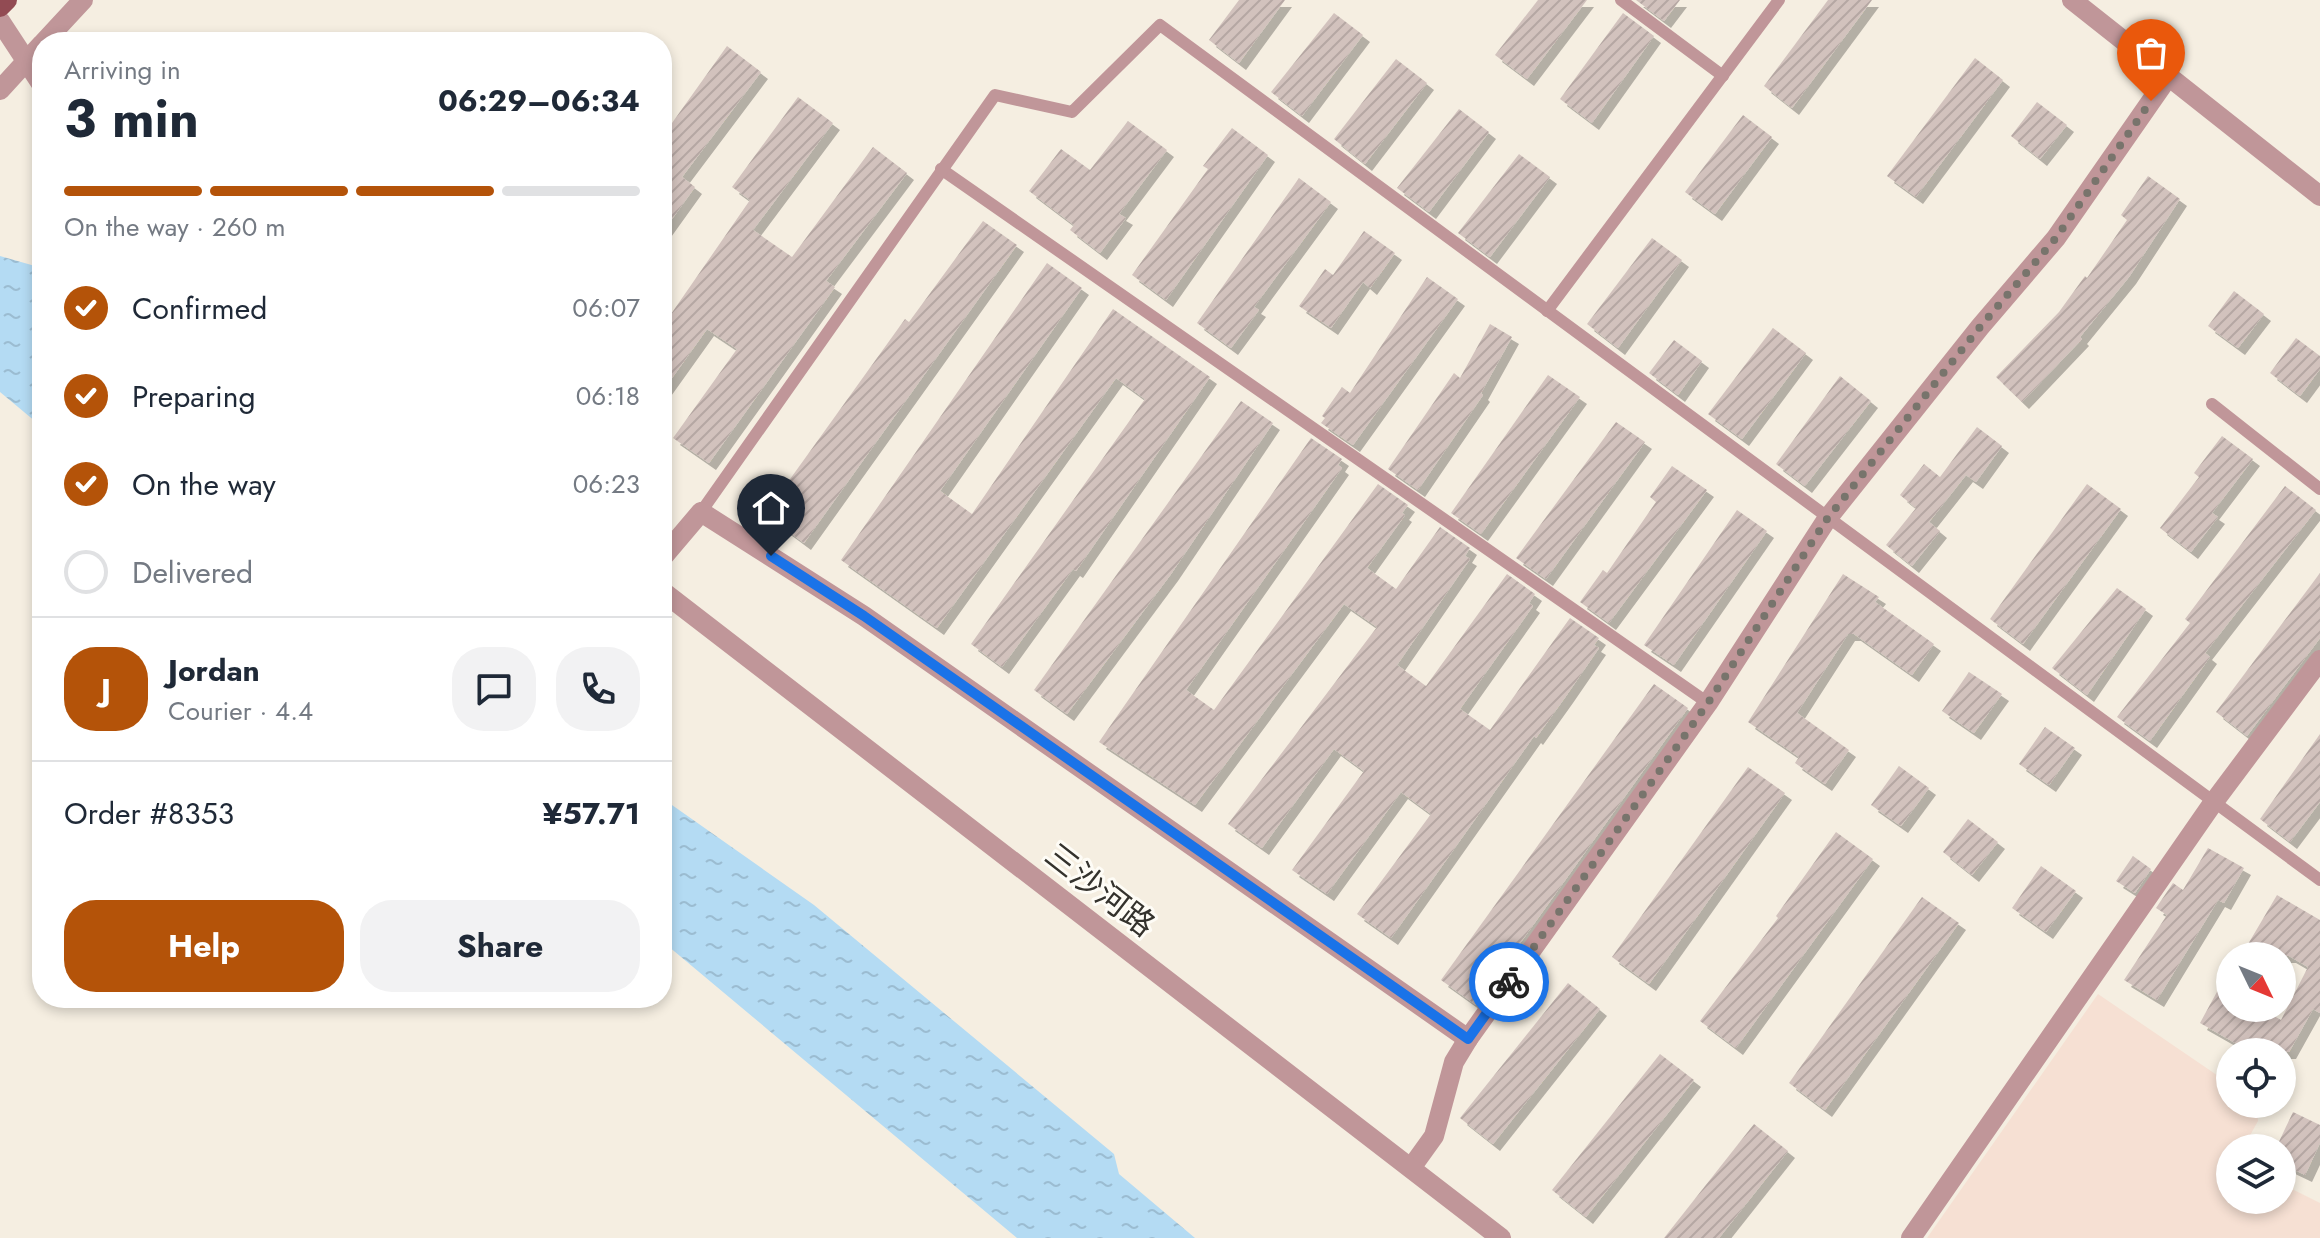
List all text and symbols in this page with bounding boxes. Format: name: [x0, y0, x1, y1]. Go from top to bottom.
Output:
pin: [2117, 19, 2185, 101]
icon: bag: [2129, 31, 2173, 75]
text: Arriving in: [64, 51, 181, 89]
text: 06:29–06:34: [438, 79, 640, 122]
text: 3 min: [64, 81, 199, 157]
text: On the way · 260 m: [64, 208, 285, 246]
icon: check: [64, 286, 108, 330]
text: Confirmed: [132, 287, 267, 330]
text: 06:07: [572, 289, 640, 327]
icon: check: [64, 374, 108, 418]
text: Preparing: [132, 375, 256, 418]
text: 06:18: [576, 377, 640, 415]
icon: check: [64, 462, 108, 506]
text: On the way: [132, 463, 276, 506]
text: 06:23: [573, 465, 640, 503]
pin: [737, 474, 805, 556]
icon: home: [749, 486, 793, 530]
text: Delivered: [132, 551, 253, 594]
button: chat: [452, 647, 536, 731]
button: phone: [556, 647, 640, 731]
text: Jordan: [168, 649, 260, 692]
text: J: [101, 668, 111, 711]
text: Courier · 4.4: [168, 692, 313, 730]
text: Order #8353: [64, 792, 234, 835]
text: ¥57.71: [542, 792, 640, 835]
street label: 三沙河路: [1035, 832, 1165, 948]
button: Help: [64, 900, 344, 992]
button: Share: [360, 900, 640, 992]
courier: [1469, 942, 1549, 1022]
north arrow: [2216, 942, 2296, 1022]
map controls: [2216, 942, 2296, 1214]
icon: bike: [1487, 960, 1531, 1004]
button: locate: [2216, 1038, 2296, 1118]
button: layers: [2216, 1134, 2296, 1214]

